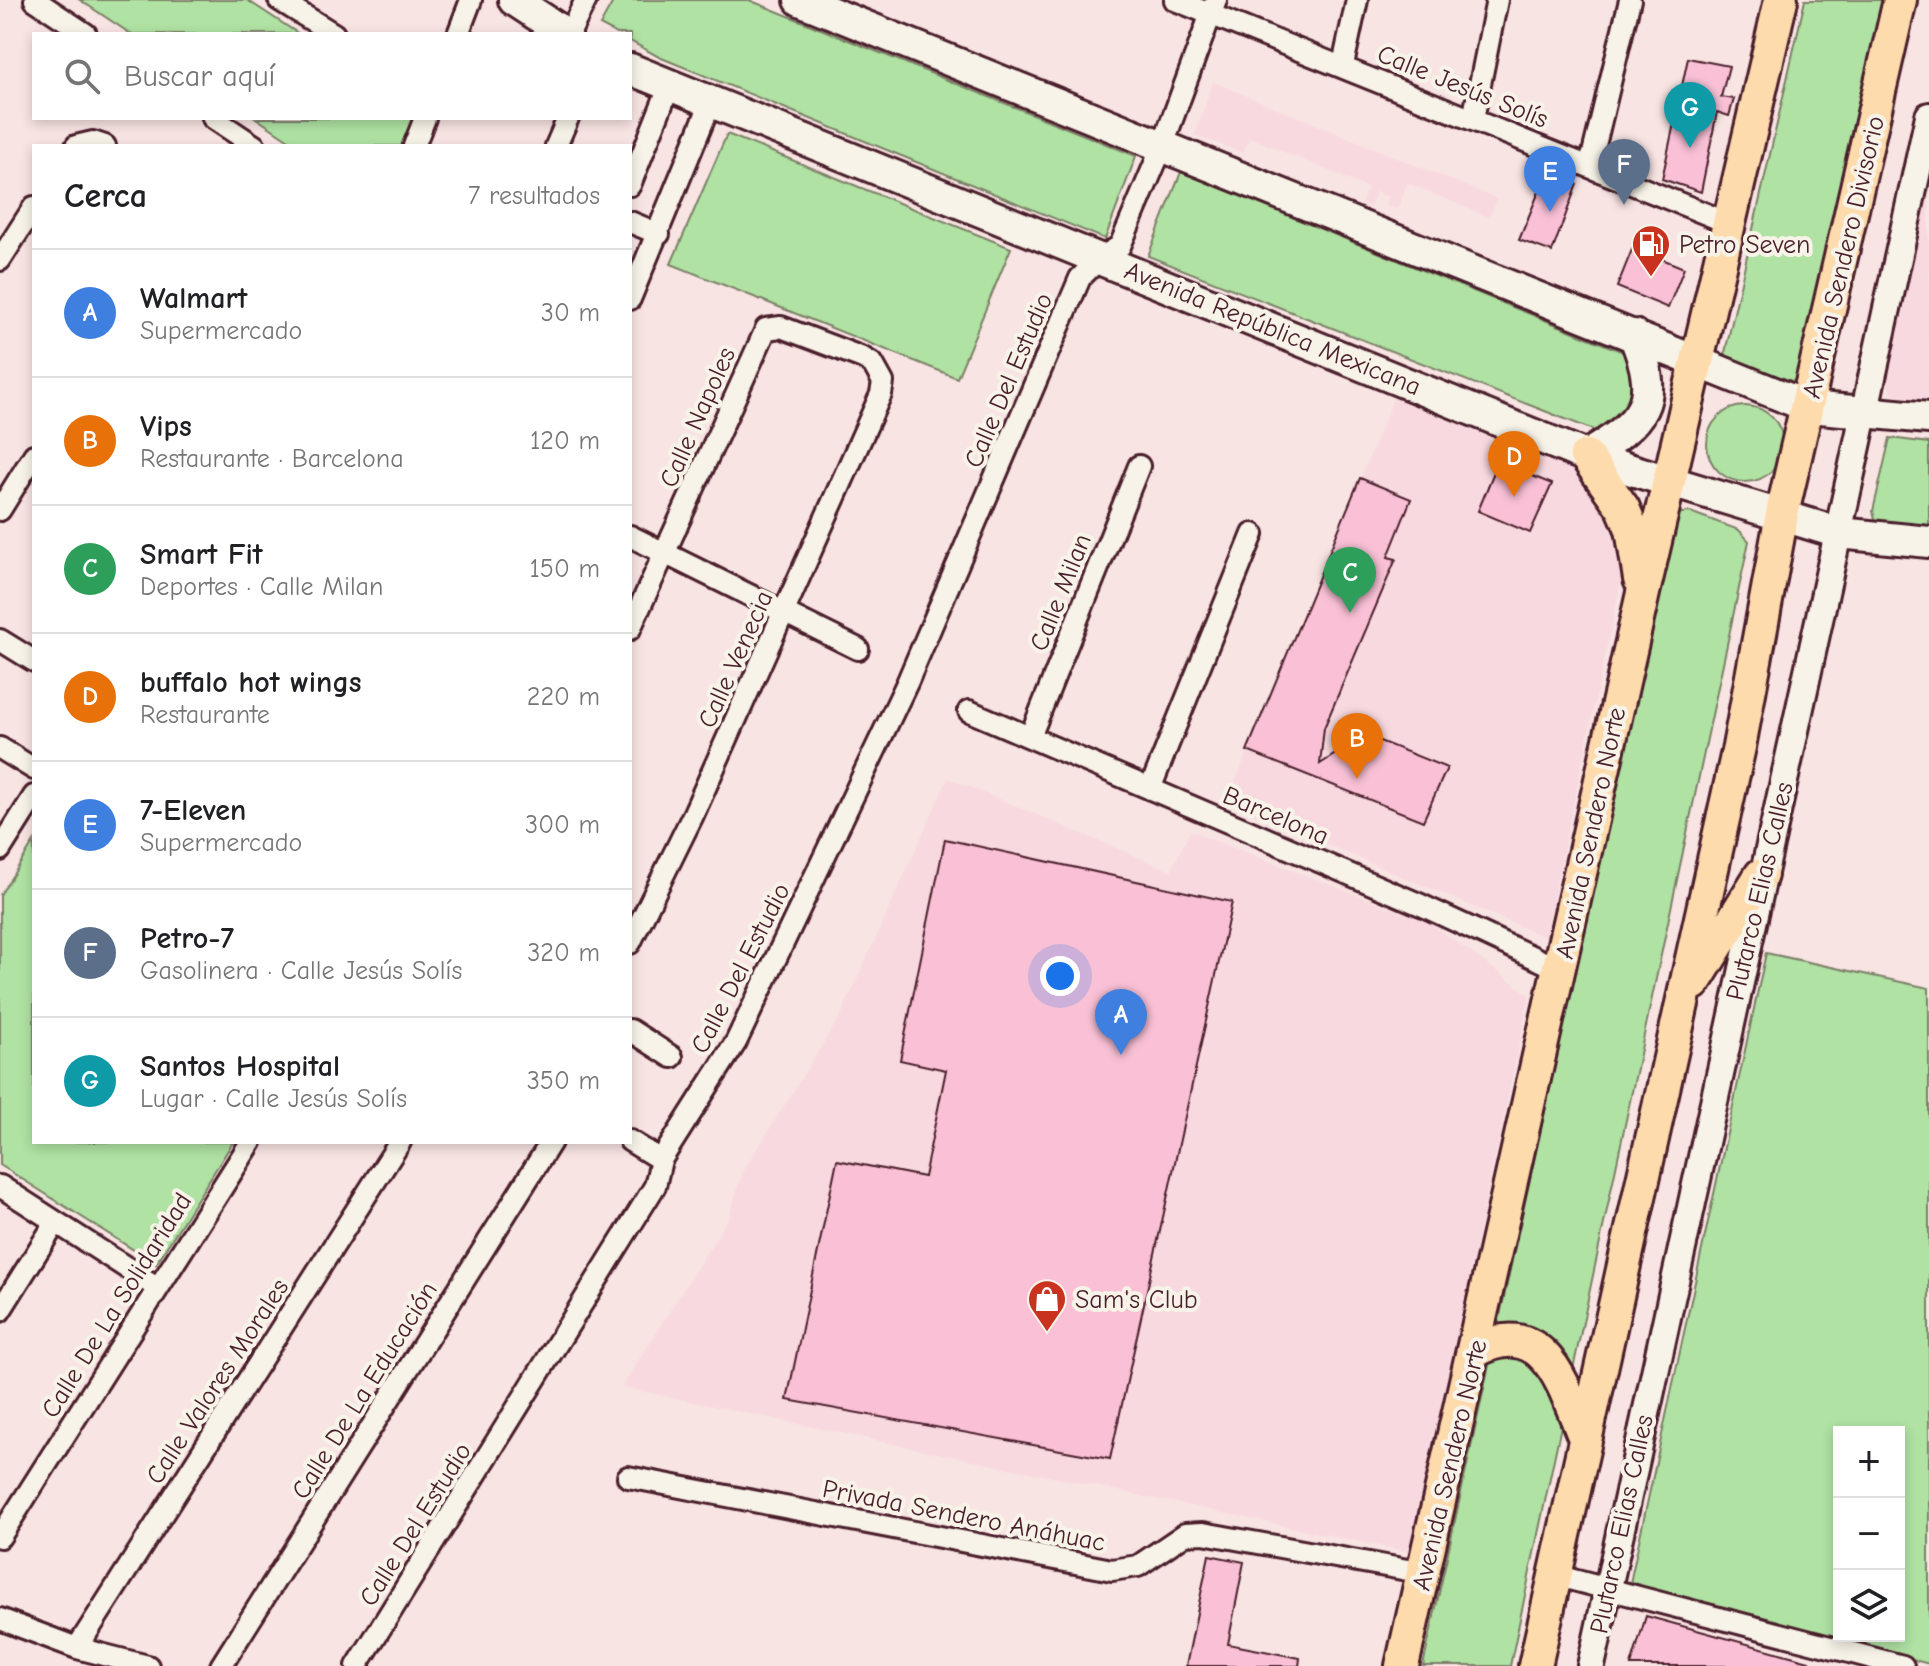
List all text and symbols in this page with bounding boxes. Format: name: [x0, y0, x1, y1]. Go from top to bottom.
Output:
search box: [32, 32, 632, 120]
street label: Calle Jesús Solís: [1373, 39, 1552, 135]
icon: search: [60, 54, 104, 98]
text: Buscar aquí: [124, 59, 275, 94]
pin: G: [1664, 82, 1716, 148]
street label: Avenida Sendero Divisorio: [1797, 113, 1891, 401]
pin: F: [1598, 139, 1650, 205]
pin: E: [1524, 146, 1576, 212]
text: Cerca: [64, 176, 147, 216]
text: 7 resultados: [468, 181, 600, 211]
fuel station icon: Petro Seven: [1630, 223, 1672, 278]
place label: Petro Seven: [1679, 230, 1810, 260]
street label: Avenida República Mexicana: [1120, 256, 1425, 402]
text: Walmart: [140, 281, 247, 316]
street label: Calle Del Estudio: [959, 289, 1059, 472]
text: A: [83, 298, 97, 328]
text: 30 m: [541, 298, 600, 328]
text: Supermercado: [140, 316, 302, 346]
street label: Calle Napoles: [654, 343, 742, 492]
text: Vips: [140, 409, 192, 444]
text: B: [82, 426, 98, 456]
text: 120 m: [530, 426, 600, 456]
pin: D: [1488, 431, 1540, 497]
text: Restaurante · Barcelona: [140, 444, 404, 474]
street label: Calle Milan: [1024, 529, 1098, 655]
text: Smart Fit: [140, 537, 263, 572]
pin: C: [1324, 547, 1376, 613]
text: C: [82, 554, 98, 584]
text: 150 m: [530, 554, 600, 584]
text: Deportes · Calle Milan: [140, 572, 383, 602]
street label: Calle Venecia: [692, 586, 780, 733]
text: buffalo hot wings: [140, 665, 362, 700]
text: D: [82, 682, 98, 712]
text: 220 m: [527, 682, 600, 712]
text: Restaurante: [140, 700, 270, 730]
street label: Avenida Sendero Norte: [1550, 705, 1632, 962]
pin: B: [1331, 713, 1383, 779]
street label: Plutarco Elias Calles: [1720, 779, 1800, 1003]
street label: Barcelona: [1218, 780, 1333, 852]
text: 7-Eleven: [140, 793, 246, 828]
text: E: [82, 810, 98, 840]
text: 300 m: [525, 810, 600, 840]
text: Supermercado: [140, 828, 302, 858]
street label: Calle Del Estudio: [685, 878, 797, 1059]
text: Petro-7: [140, 921, 234, 956]
text: F: [82, 938, 98, 968]
text: 320 m: [527, 938, 600, 968]
text: Gasolinera · Calle Jesús Solís: [140, 956, 462, 986]
your location: [1040, 956, 1080, 996]
pin: A: [1095, 989, 1147, 1055]
text: Santos Hospital: [140, 1049, 340, 1084]
text: G: [81, 1066, 99, 1096]
text: 350 m: [527, 1066, 600, 1096]
text: Lugar · Calle Jesús Solís: [140, 1084, 407, 1114]
street label: Calle De La Solidaridad: [35, 1188, 198, 1423]
street label: Calle Valores Morales: [140, 1273, 295, 1490]
street label: Calle De La Educación: [286, 1276, 444, 1505]
shop icon: Sam's Club: [1026, 1278, 1068, 1333]
place label: Sam's Club: [1075, 1285, 1198, 1315]
street label: Avenida Sendero Norte: [1407, 1337, 1493, 1594]
street label: Plutarco Elias Calles: [1584, 1412, 1660, 1636]
map controls: [1833, 1426, 1905, 1642]
button: +: [1833, 1426, 1905, 1498]
street label: Calle Del Estudio: [354, 1437, 478, 1612]
street label: Privada Sendero Anáhuac: [820, 1474, 1108, 1558]
button: −: [1833, 1498, 1905, 1570]
button: layers: [1833, 1570, 1905, 1642]

